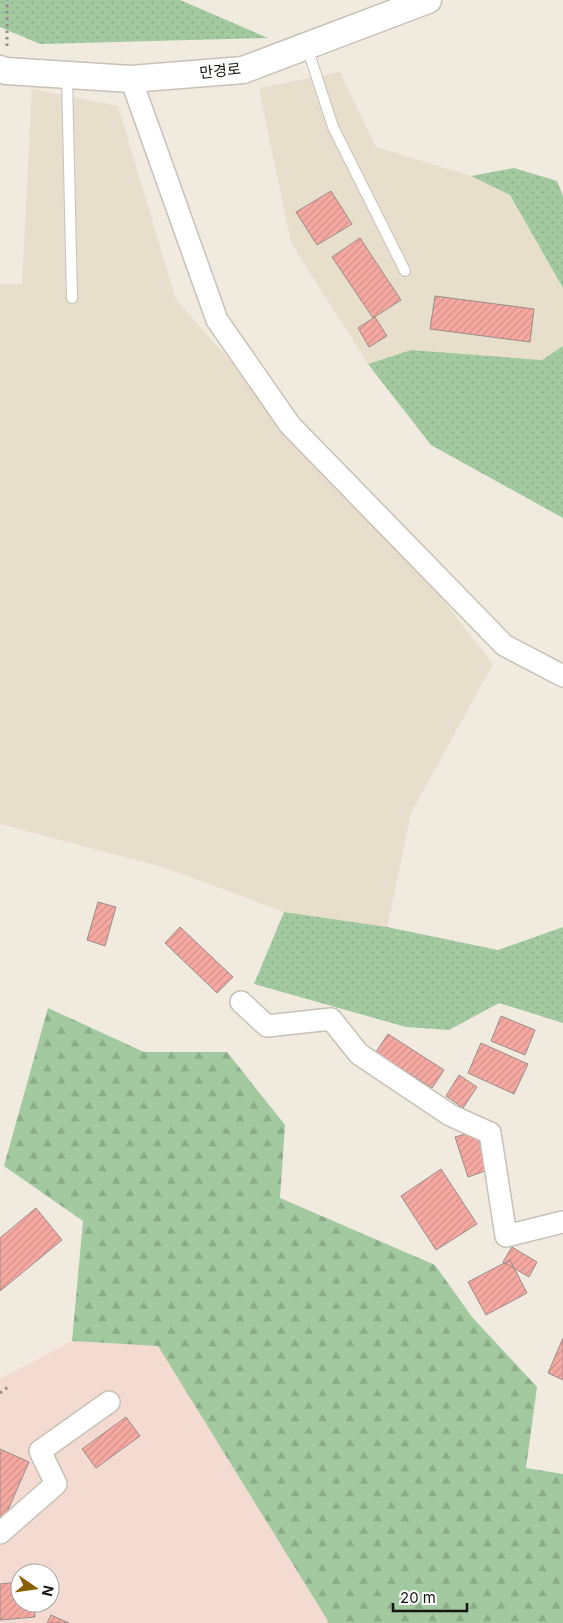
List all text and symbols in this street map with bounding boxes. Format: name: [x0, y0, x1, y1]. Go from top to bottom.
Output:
street label: 만경로: [198, 59, 242, 82]
north arrow: [10, 1563, 60, 1613]
scale bar: [393, 1580, 467, 1612]
text: N: [39, 1584, 58, 1598]
text: 20 m: [400, 1588, 436, 1607]

